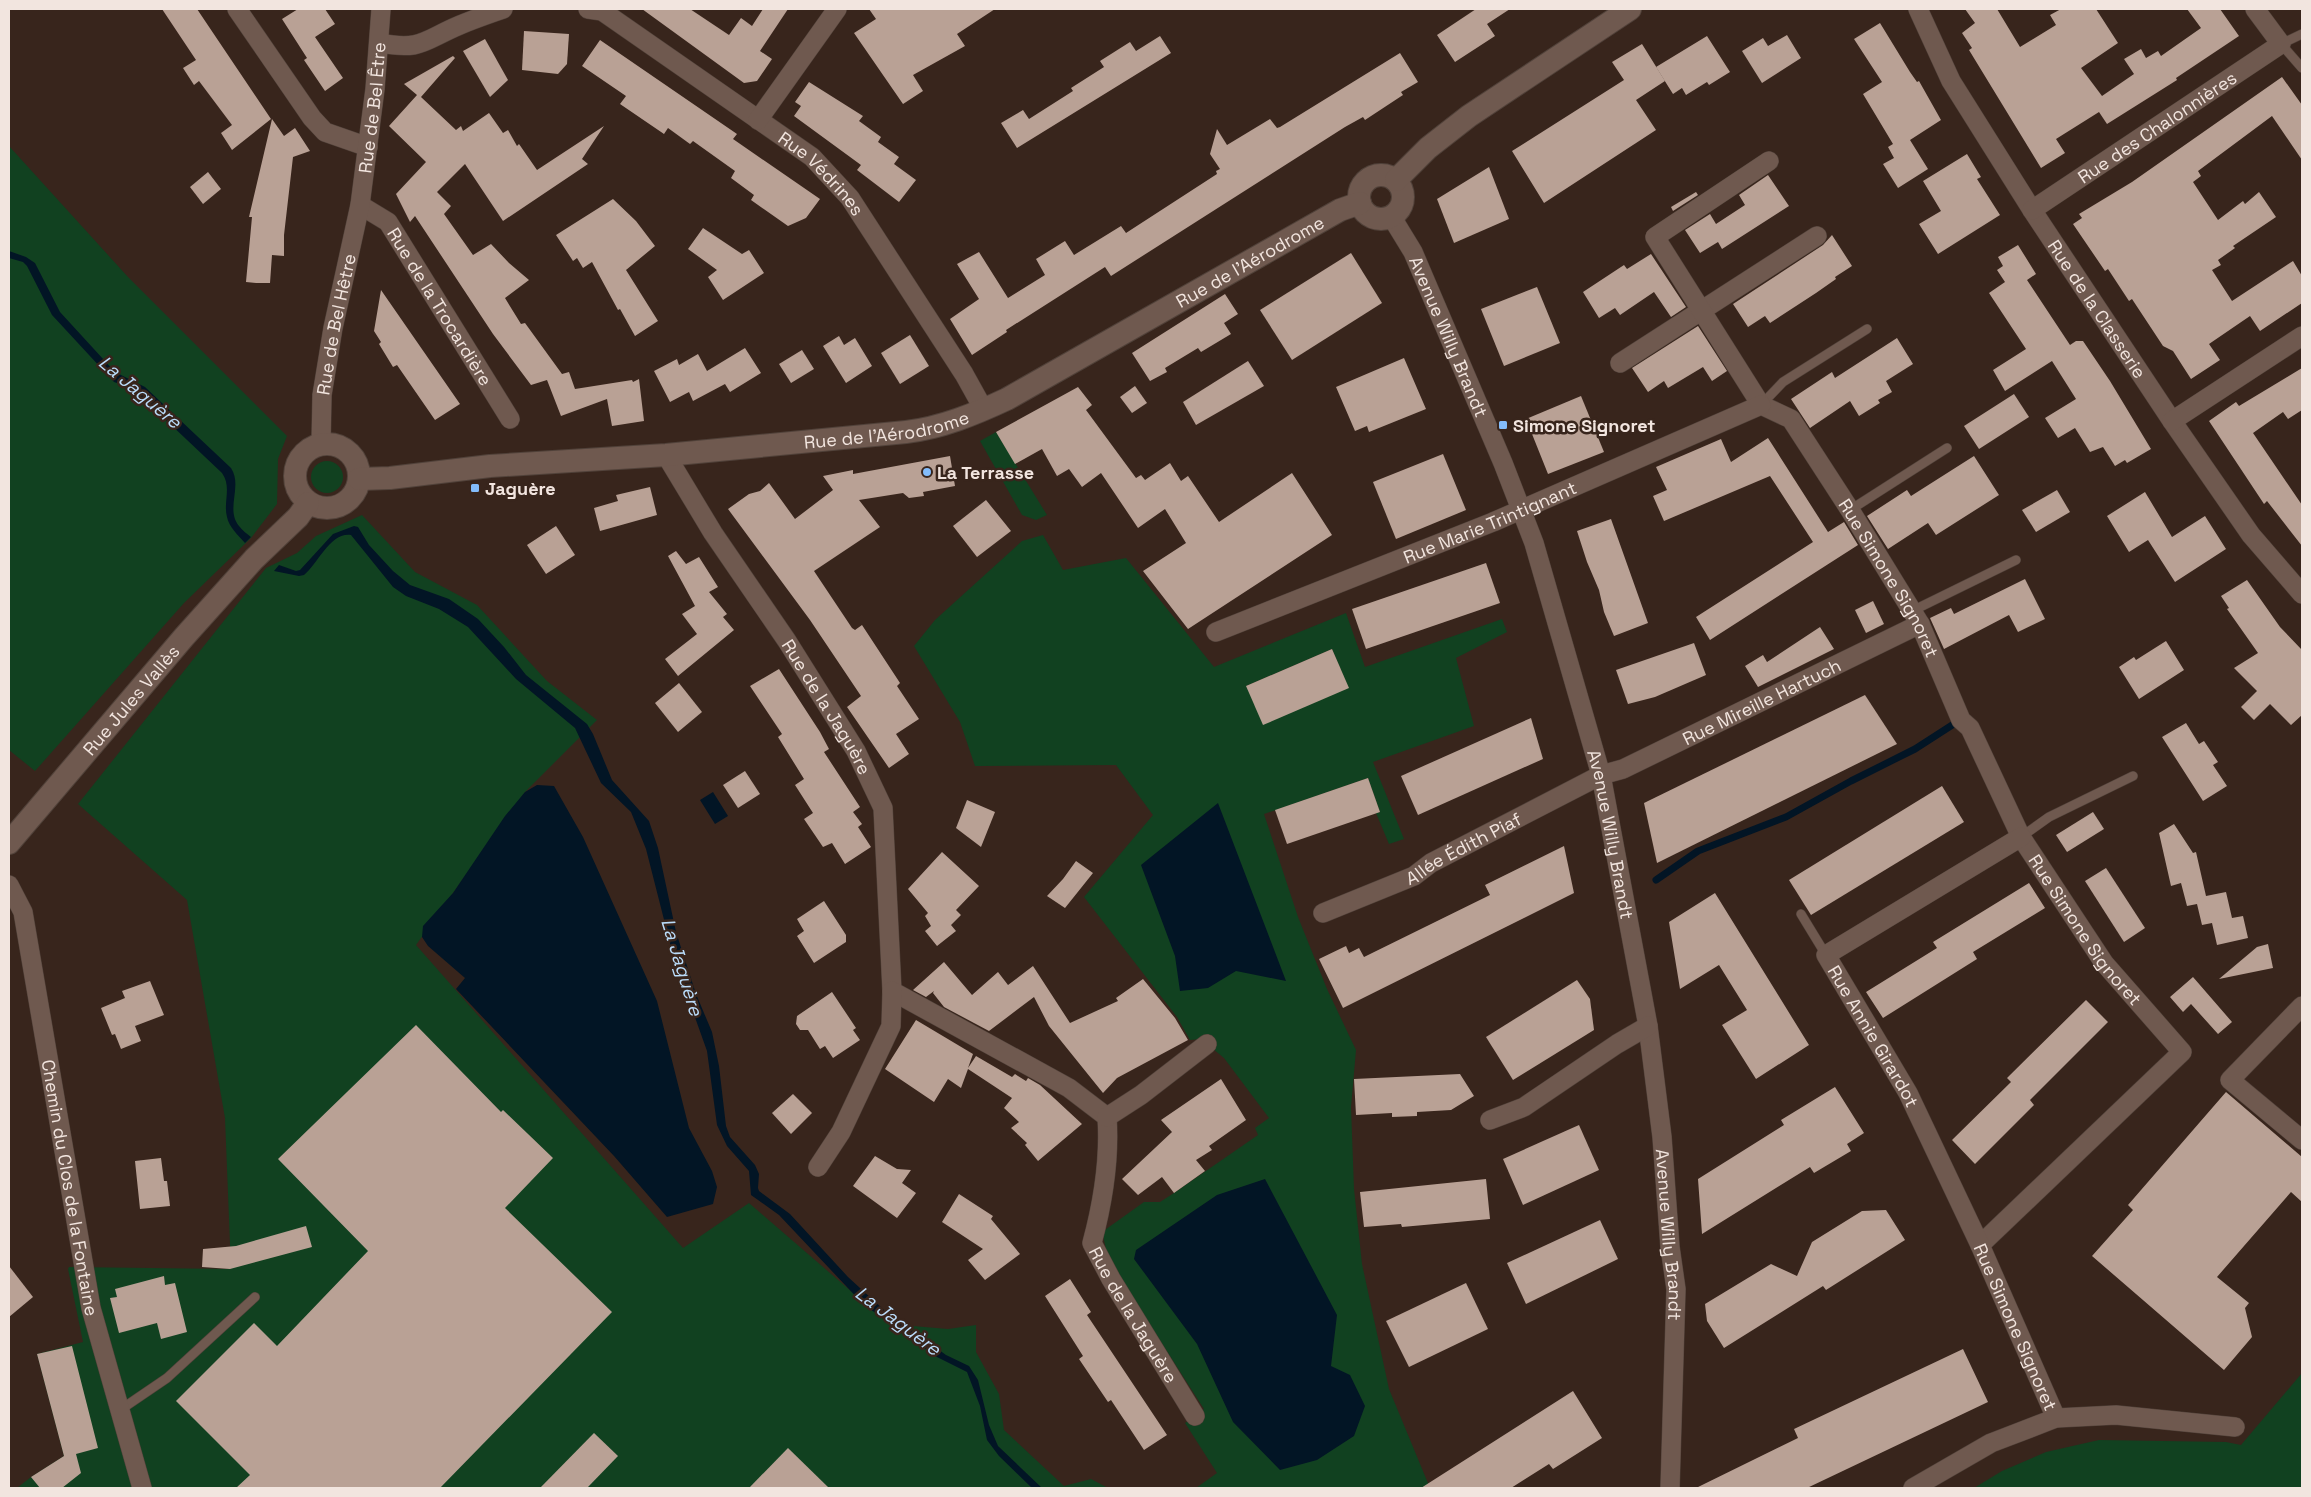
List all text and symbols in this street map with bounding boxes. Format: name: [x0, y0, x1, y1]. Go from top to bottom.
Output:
street label: Rue de Bel Être: [353, 41, 390, 174]
street label: Rue des Chalonnières: [2073, 66, 2241, 188]
street label: Rue Védrines: [774, 126, 870, 220]
street label: Rue de l'Aérodrome: [1171, 210, 1328, 312]
street label: Rue de la Trocardière: [383, 223, 498, 390]
street label: Rue de la Classerie: [2043, 235, 2152, 382]
street label: Rue de Bel Hêtre: [311, 251, 361, 397]
street label: Avenue Willy Brandt: [1405, 253, 1493, 420]
water label: La Jaguère: [93, 350, 187, 434]
street label: Rue de l'Aérodrome: [803, 405, 972, 453]
place label: Simone Signoret: [1513, 414, 1656, 437]
marker: Simone Signoret: [1497, 419, 1509, 431]
place label: La Terrasse: [937, 461, 1034, 484]
marker: La Terrasse: [921, 466, 933, 478]
street label: Rue Marie Trintignant: [1400, 476, 1580, 568]
place label: Jaguère: [485, 477, 556, 500]
marker: Jaguère: [469, 482, 481, 494]
street label: Rue Simone Signoret: [1834, 494, 1944, 661]
street label: Rue de la Jaguère: [777, 635, 877, 778]
street label: Rue Jules Vallès: [77, 640, 184, 760]
street label: Rue Mireille Hartuch: [1679, 653, 1844, 750]
street label: Avenue Willy Brandt: [1583, 747, 1639, 921]
street label: Allée Édith Piaf: [1402, 807, 1525, 890]
street label: Rue Simone Signoret: [2024, 850, 2147, 1010]
water label: La Jaguère: [655, 915, 709, 1020]
street label: Rue Annie Girardot: [1823, 961, 1924, 1111]
street label: Chemin du Clos de la Fontaine: [37, 1058, 104, 1319]
street label: Avenue Willy Brandt: [1651, 1148, 1687, 1321]
street label: Rue Simone Signoret: [1969, 1240, 2063, 1414]
street label: Rue de la Jaguère: [1084, 1242, 1183, 1387]
water label: La Jaguère: [850, 1281, 946, 1362]

